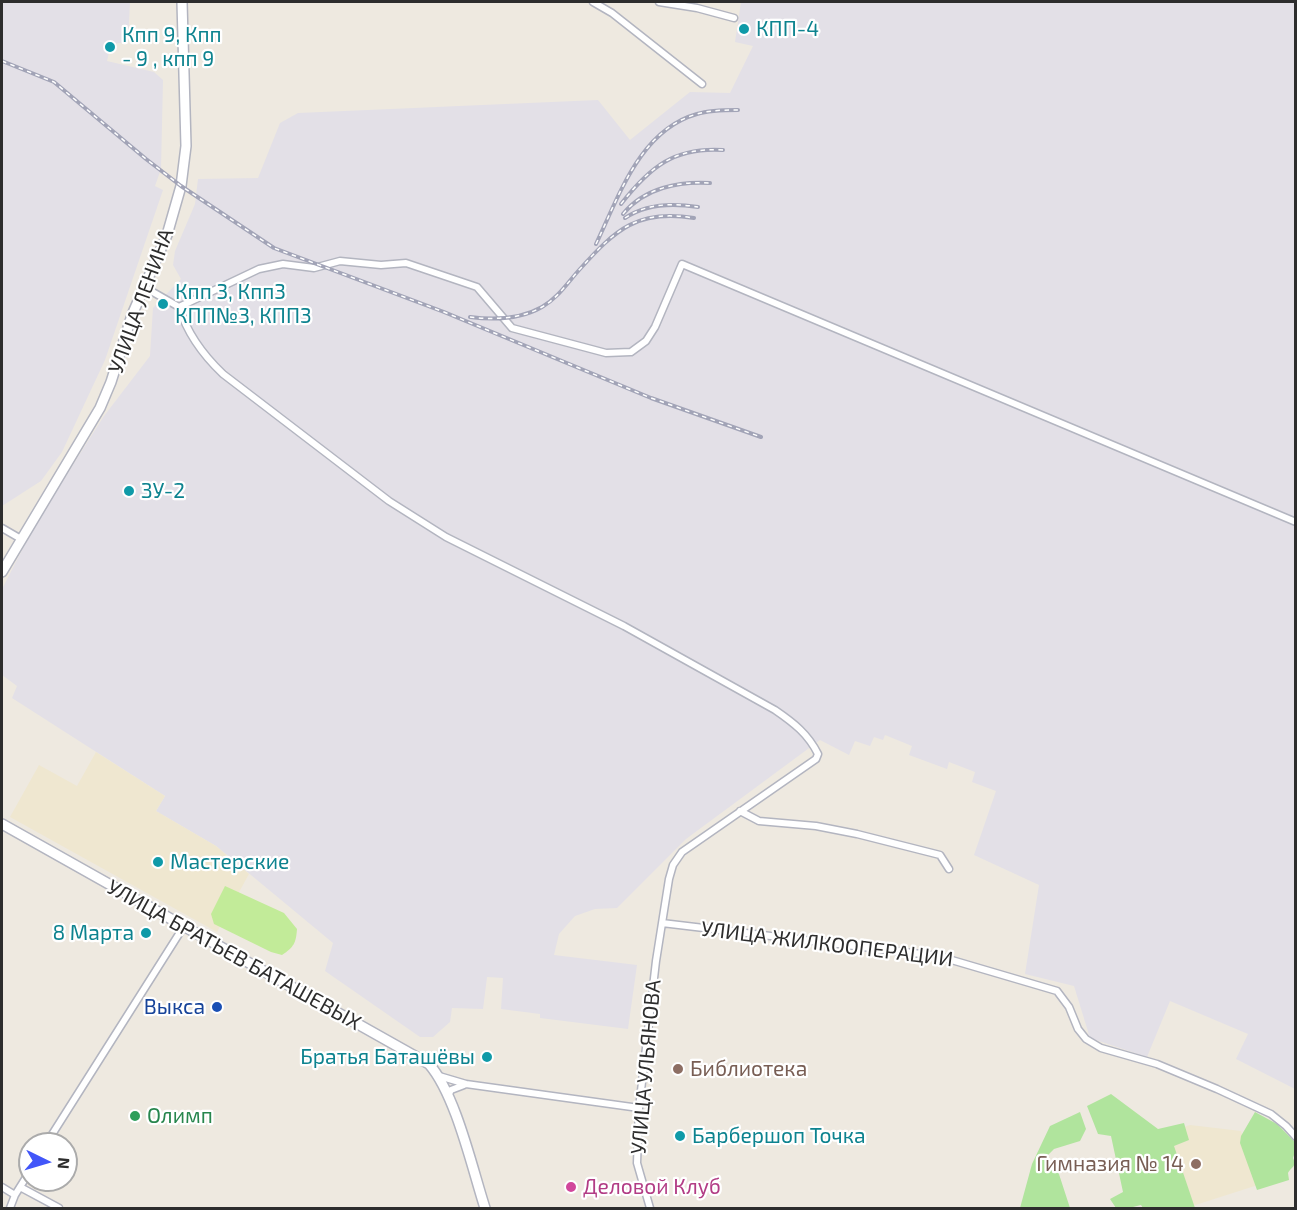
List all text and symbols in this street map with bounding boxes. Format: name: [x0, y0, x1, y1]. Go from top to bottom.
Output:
place label: КПП-4: [756, 16, 819, 42]
place label: Кпп 9, Кпп - 9 , кпп 9: [122, 22, 222, 72]
marker: КПП-4: [737, 22, 751, 36]
marker: Кпп 9, Кпп - 9 , кпп 9: [103, 40, 117, 54]
street label: УЛИЦА ЛЕНИНА: [103, 225, 179, 377]
place label: Кпп 3, Кпп3 КПП№3, КПП3: [175, 279, 312, 329]
marker: Кпп 3, Кпп3 КПП№3, КПП3: [156, 297, 170, 311]
place label: ЗУ-2: [141, 478, 185, 504]
marker: ЗУ-2: [122, 484, 136, 498]
place label: Мастерские: [170, 849, 289, 875]
marker: Мастерские: [151, 855, 165, 869]
street label: УЛИЦА БРАТЬЕВ БАТАШЕВЫХ: [102, 874, 366, 1036]
street label: УЛИЦА ЖИЛКООПЕРАЦИИ: [699, 916, 955, 972]
place label: 8 Марта: [52, 920, 134, 946]
marker: 8 Марта: [139, 926, 153, 940]
street label: УЛИЦА УЛЬЯНОВА: [626, 979, 666, 1155]
place label: Выкса: [144, 994, 205, 1020]
marker: Выкса: [210, 1000, 224, 1014]
place label: Братья Баташёвы: [300, 1044, 475, 1070]
marker: Братья Баташёвы: [480, 1050, 494, 1064]
place label: Библиотека: [690, 1056, 807, 1082]
marker: Библиотека: [671, 1062, 685, 1076]
place label: Олимп: [147, 1103, 213, 1129]
marker: Олимп: [128, 1109, 142, 1123]
place label: Барбершоп Точка: [692, 1123, 866, 1149]
marker: Барбершоп Точка: [673, 1129, 687, 1143]
north arrow: [18, 1132, 78, 1192]
place label: Гимназия № 14: [1036, 1151, 1184, 1177]
text: N: [54, 1157, 74, 1170]
marker: Гимназия № 14: [1189, 1157, 1203, 1171]
place label: Деловой Клуб: [583, 1174, 721, 1200]
marker: Деловой Клуб: [564, 1180, 578, 1194]

